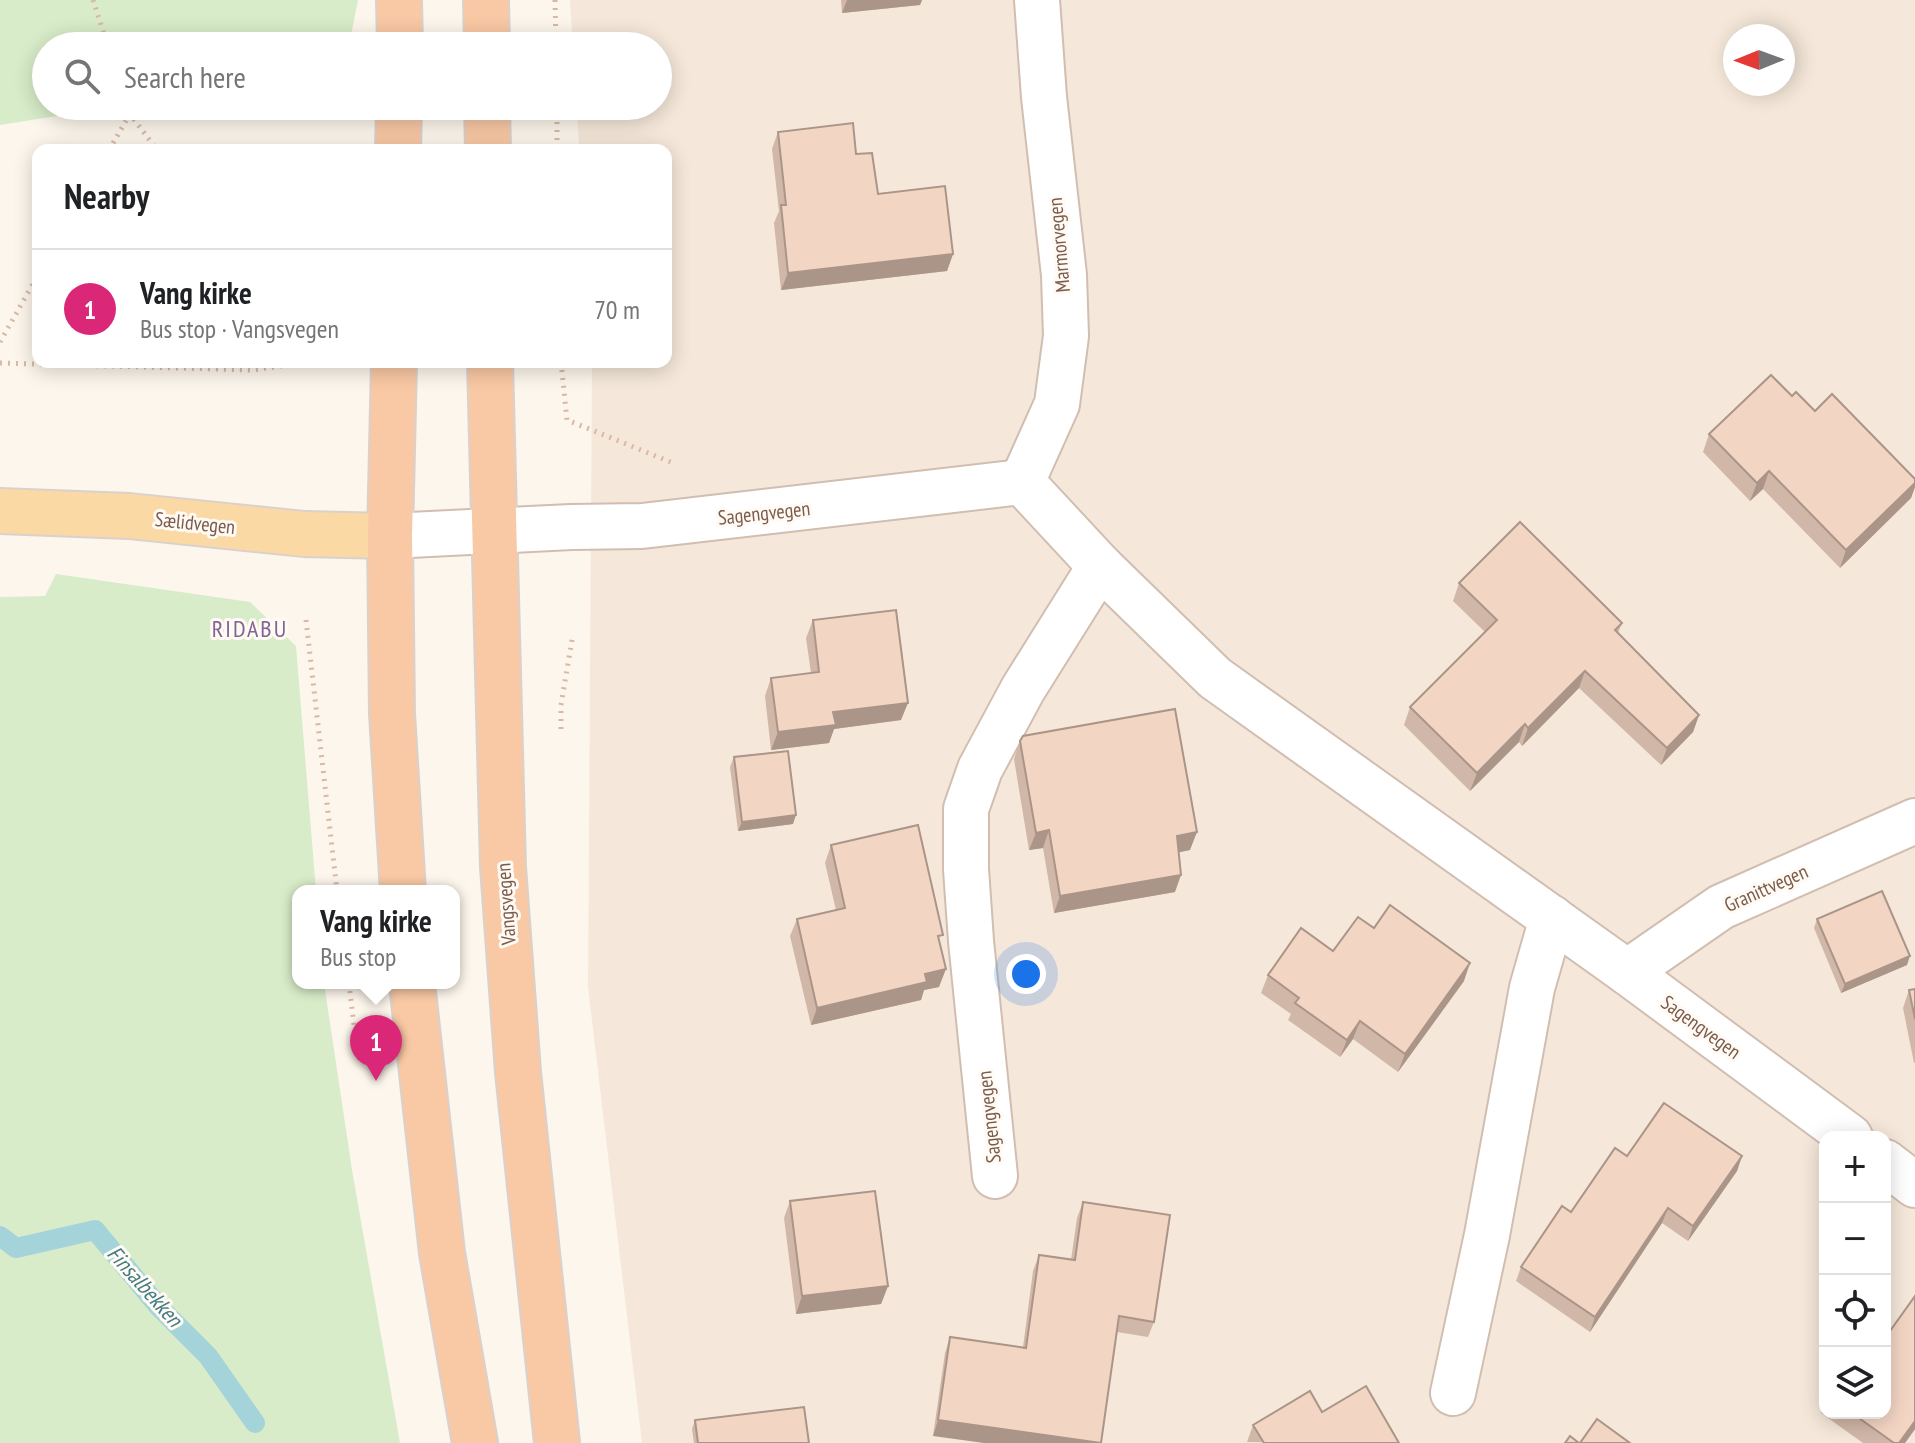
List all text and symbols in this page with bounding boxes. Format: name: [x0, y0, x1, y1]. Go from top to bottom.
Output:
north arrow: [1723, 24, 1795, 96]
search box: [32, 32, 672, 120]
icon: search: [60, 54, 104, 98]
text: Search here: [124, 57, 246, 96]
text: Nearby: [64, 174, 149, 218]
street label: Marmorvegen: [1042, 197, 1076, 293]
text: Vang kirke: [140, 273, 252, 312]
text: 1: [84, 293, 96, 326]
text: 70 m: [594, 293, 640, 326]
text: Bus stop · Vangsvegen: [140, 312, 339, 345]
street label: Sagengvegen: [717, 495, 811, 531]
street label: Sælidvegen: [154, 506, 236, 540]
district label: RIDABU: [212, 613, 288, 644]
street label: Granittvegen: [1720, 858, 1812, 918]
street label: Vangsvegen: [490, 862, 522, 947]
popup: [292, 885, 460, 989]
text: Vang kirke: [320, 901, 432, 940]
text: Bus stop: [320, 940, 396, 973]
your location: [1006, 954, 1046, 994]
street label: Sagengvegen: [1656, 989, 1746, 1065]
pin: 1: [350, 1015, 402, 1081]
street label: Sagengvegen: [971, 1070, 1007, 1164]
map controls: [1819, 1131, 1891, 1419]
button: +: [1819, 1131, 1891, 1203]
button: −: [1819, 1203, 1891, 1275]
water label: Finsalbekken: [101, 1240, 189, 1333]
button: locate: [1819, 1275, 1891, 1347]
button: layers: [1819, 1347, 1891, 1419]

